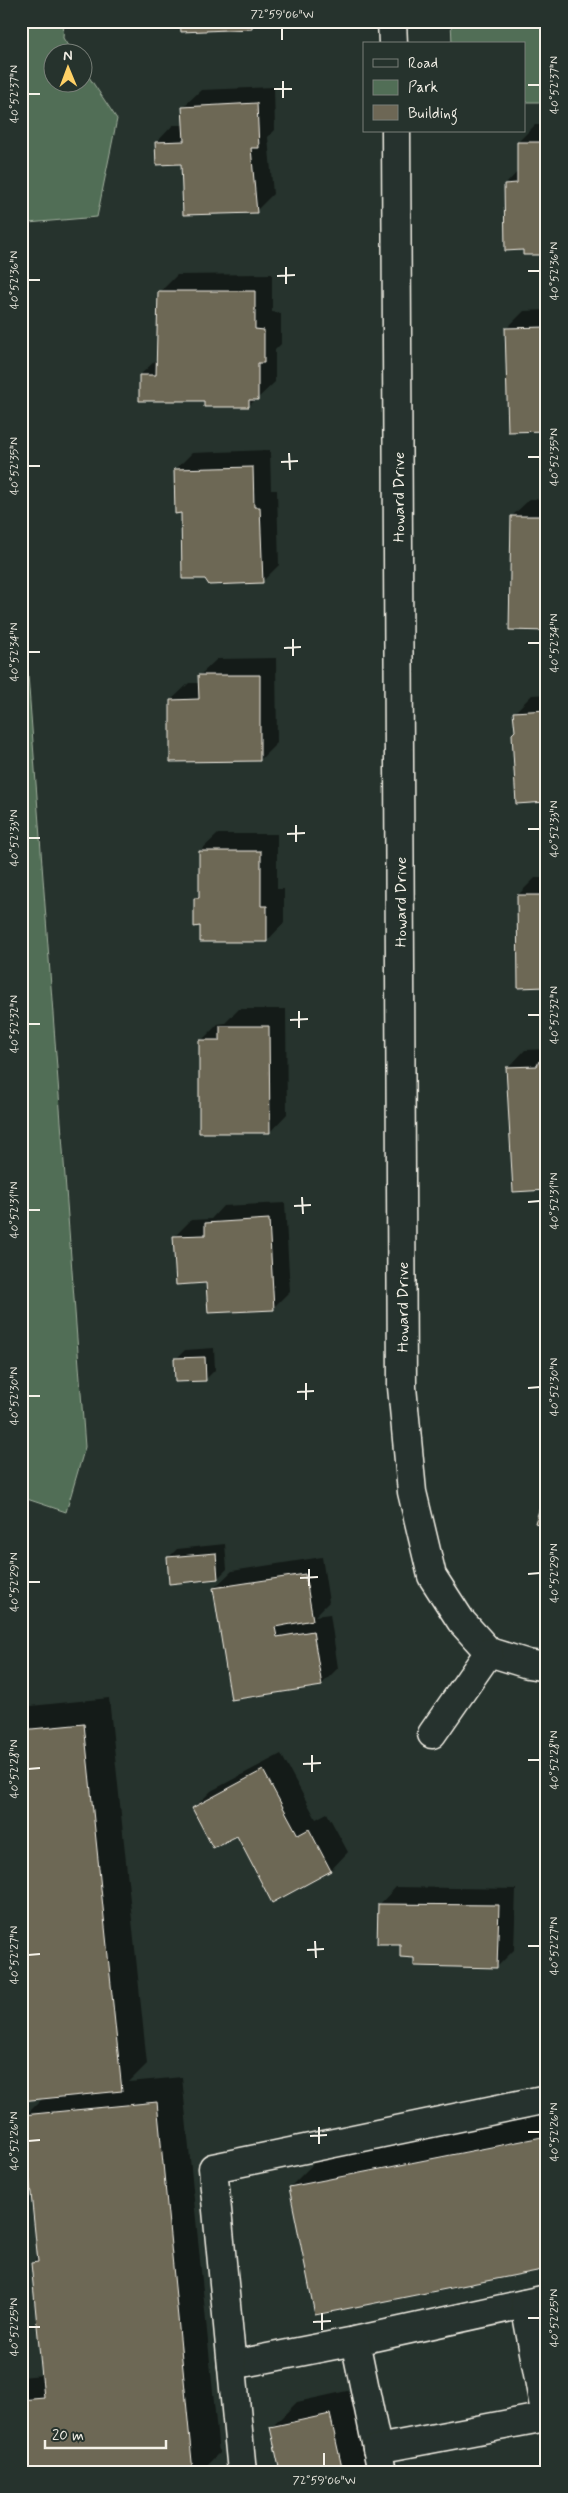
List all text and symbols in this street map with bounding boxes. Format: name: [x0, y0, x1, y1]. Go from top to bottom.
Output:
text: 72°59'06"W: [250, 7, 314, 23]
north arrow: [42, 42, 92, 92]
legend: [363, 42, 526, 132]
text: N: [63, 47, 73, 65]
text: Road: [408, 54, 438, 74]
text: 40°52'37"N: [547, 56, 563, 114]
text: 40°52'37"N: [7, 65, 23, 123]
text: Park: [408, 78, 438, 98]
text: Building: [408, 104, 458, 125]
text: 40°52'36"N: [547, 242, 563, 300]
text: 40°52'36"N: [7, 251, 23, 309]
text: 40°52'35"N: [547, 428, 563, 486]
text: 40°52'35"N: [7, 437, 23, 495]
street label: Howard Drive: [389, 452, 410, 542]
text: 40°52'34"N: [547, 613, 563, 673]
text: 40°52'34"N: [7, 622, 23, 682]
text: 40°52'33"N: [547, 801, 563, 857]
text: 40°52'33"N: [7, 810, 23, 866]
street label: Howard Drive: [391, 857, 412, 947]
text: 40°52'32"N: [547, 986, 563, 1044]
text: 40°52'32"N: [7, 995, 23, 1053]
text: 40°52'31"N: [547, 1173, 563, 1229]
text: 40°52'31"N: [7, 1182, 23, 1238]
street label: Howard Drive: [393, 1262, 414, 1352]
text: 40°52'30"N: [547, 1358, 563, 1416]
text: 40°52'30"N: [7, 1367, 23, 1425]
text: 40°52'29"N: [547, 1543, 563, 1603]
text: 40°52'29"N: [7, 1552, 23, 1612]
text: 40°52'28"N: [547, 1731, 563, 1789]
text: 40°52'28"N: [7, 1740, 23, 1798]
text: 40°52'27"N: [547, 1917, 563, 1975]
text: 40°52'27"N: [7, 1926, 23, 1984]
text: 40°52'26"N: [547, 2103, 563, 2161]
text: 40°52'26"N: [7, 2112, 23, 2170]
text: 40°52'25"N: [547, 2289, 563, 2347]
text: 40°52'25"N: [7, 2298, 23, 2356]
scale bar: [45, 2418, 166, 2450]
text: 20 m: [52, 2426, 84, 2446]
text: 72°59'06"W: [292, 2473, 356, 2489]

